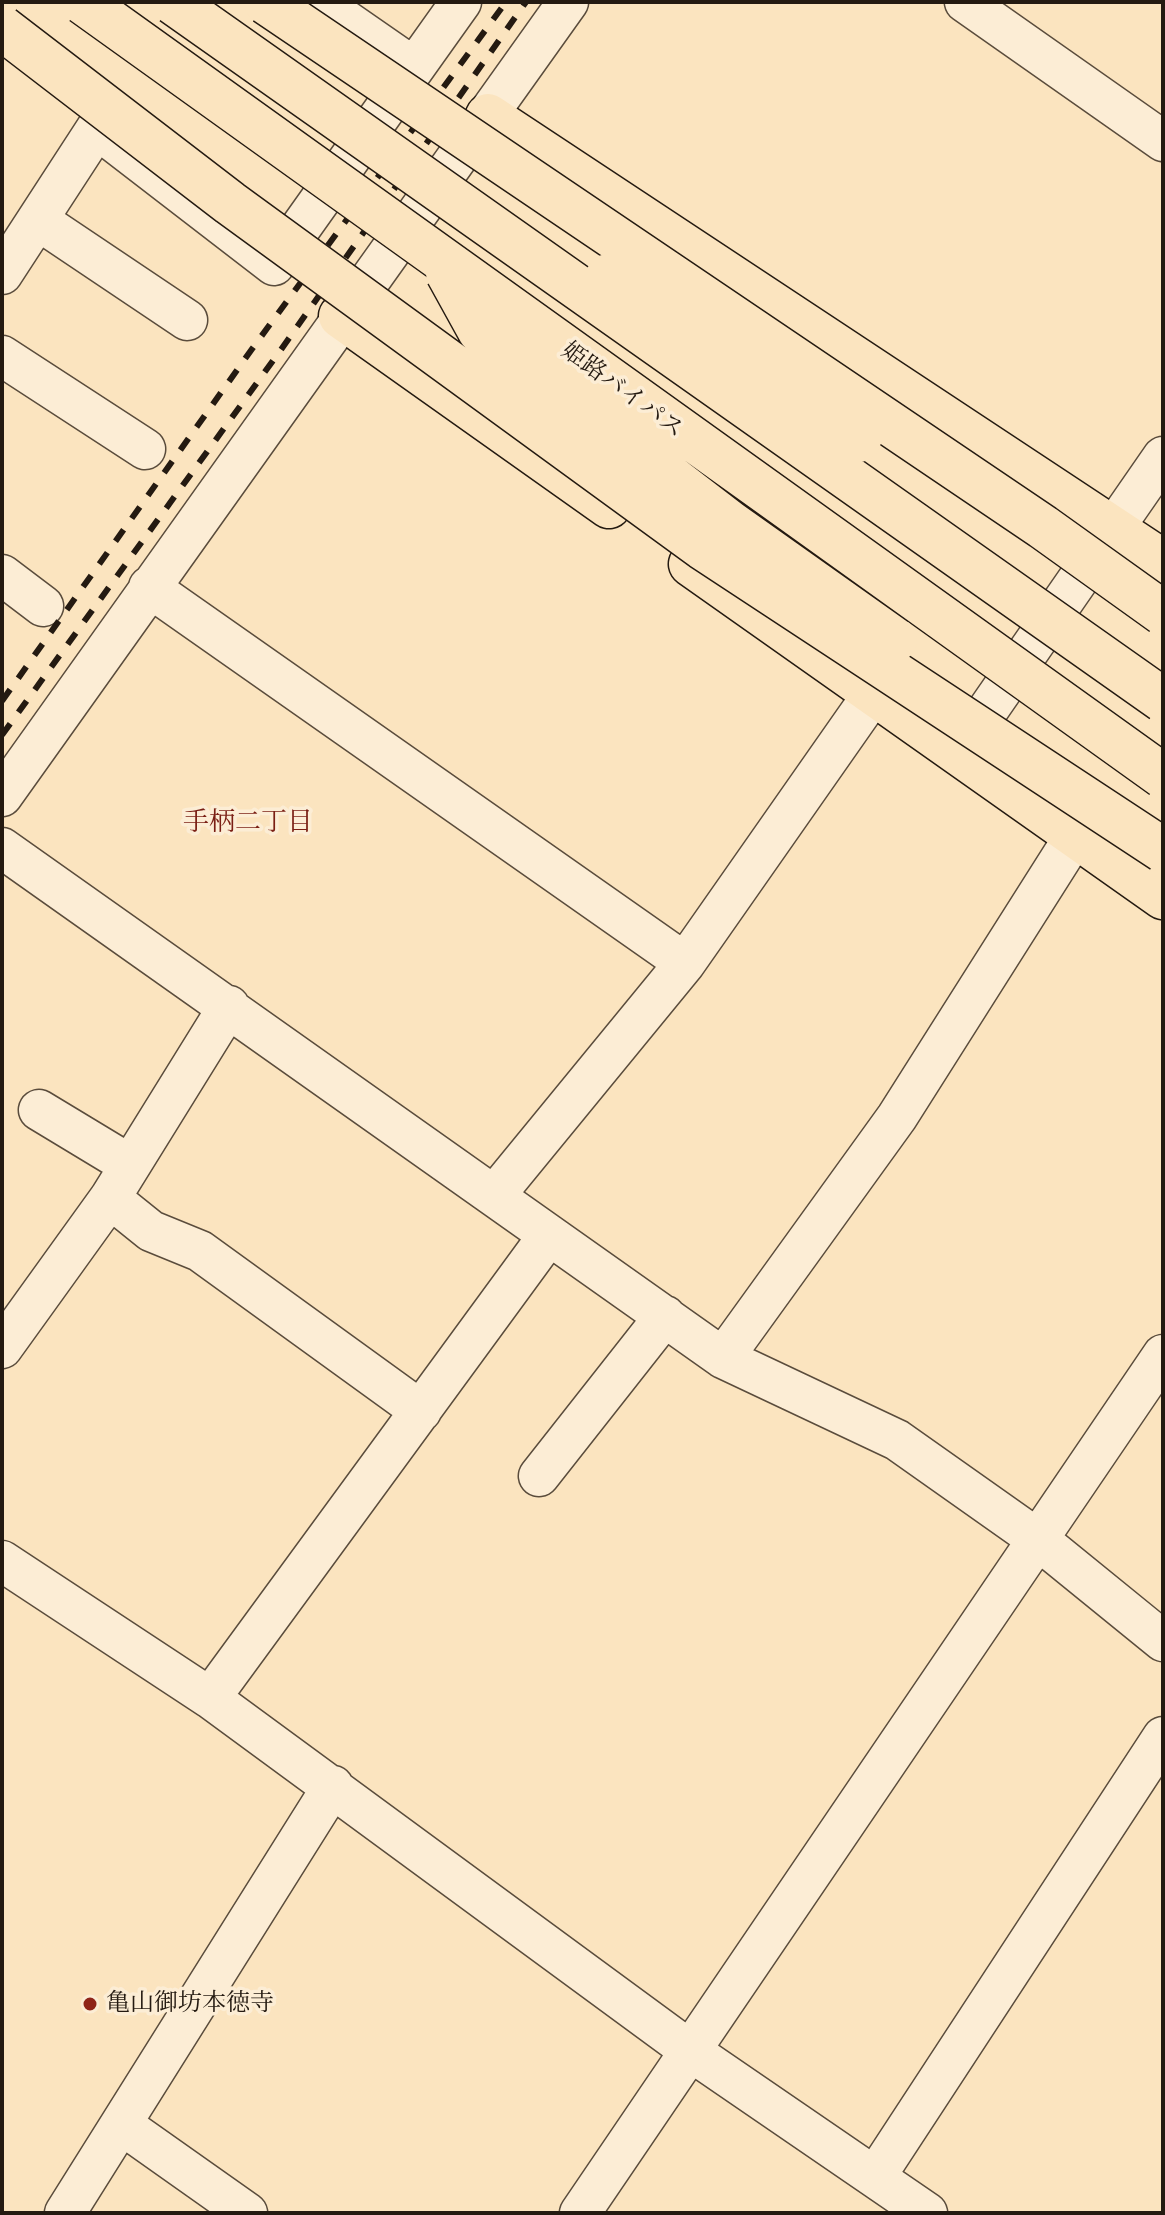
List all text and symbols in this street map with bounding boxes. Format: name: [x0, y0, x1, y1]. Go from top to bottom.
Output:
street label: 姫路バイパス: [555, 337, 689, 445]
district label: 手柄二丁目: [183, 808, 313, 840]
place label: 亀山御坊本徳寺: [106, 1990, 274, 2018]
marker: 亀山御坊本徳寺: [81, 1995, 99, 2013]

